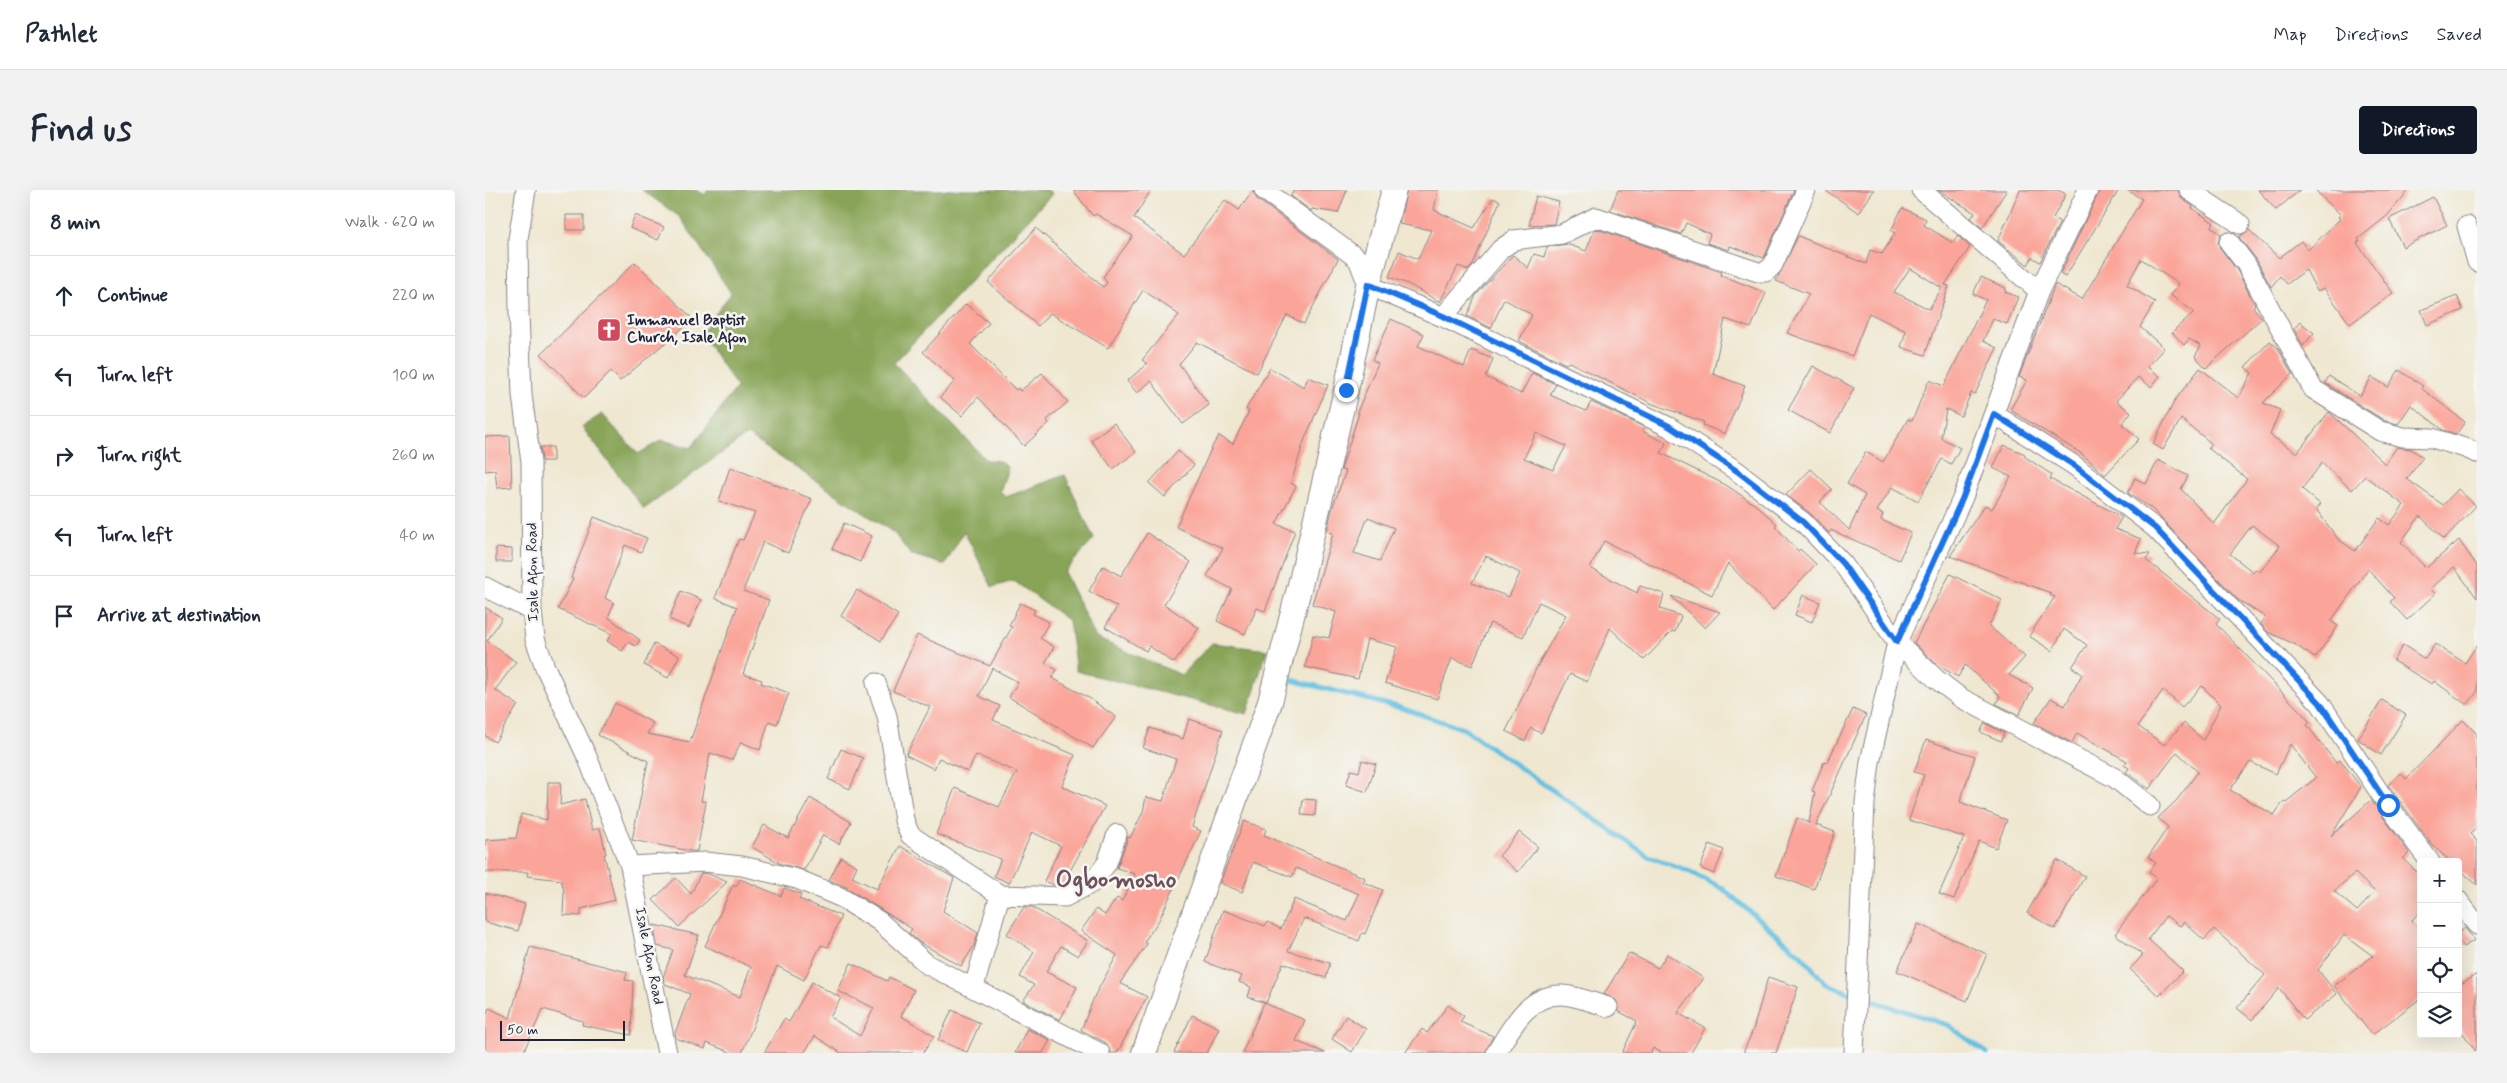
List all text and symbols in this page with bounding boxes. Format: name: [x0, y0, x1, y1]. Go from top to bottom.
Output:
text: Pathlet: [25, 19, 97, 50]
text: Map: [2274, 23, 2307, 47]
text: Directions: [2335, 23, 2409, 47]
text: Saved: [2437, 23, 2482, 47]
button: Directions: [2359, 106, 2477, 154]
text: Find us: [30, 107, 132, 153]
text: 8 min: [50, 209, 101, 237]
text: Walk · 620 m: [345, 212, 435, 233]
icon: ahead: [50, 282, 78, 310]
text: Continue: [97, 283, 168, 308]
text: 220 m: [392, 285, 435, 306]
place label: Immanuel Baptist Church, Isale Afon: [627, 311, 747, 350]
church icon: Immanuel Baptist Church, Isale Afon: [596, 317, 622, 343]
icon: left: [50, 362, 78, 390]
text: Turn left: [97, 363, 173, 388]
text: 100 m: [392, 365, 435, 386]
route end: [1335, 379, 1358, 402]
icon: right: [50, 442, 78, 470]
text: Turn right: [97, 443, 181, 468]
text: 260 m: [392, 445, 435, 466]
icon: left: [50, 522, 78, 550]
street label: Isale Afon Road: [522, 522, 546, 622]
text: Turn left: [97, 523, 173, 548]
text: 40 m: [399, 525, 435, 546]
icon: arrive: [50, 602, 78, 630]
text: Arrive at destination: [97, 603, 261, 628]
route start: [2377, 794, 2400, 817]
map controls: [2417, 858, 2462, 1038]
button: +: [2417, 858, 2462, 903]
district label: Ogbomosho: [1056, 864, 1177, 897]
button: −: [2417, 903, 2462, 948]
street label: Isale Afon Road: [628, 905, 668, 1007]
button: locate: [2417, 948, 2462, 993]
button: layers: [2417, 993, 2462, 1038]
scale bar: [500, 1018, 625, 1041]
text: 50 m: [507, 1021, 538, 1039]

